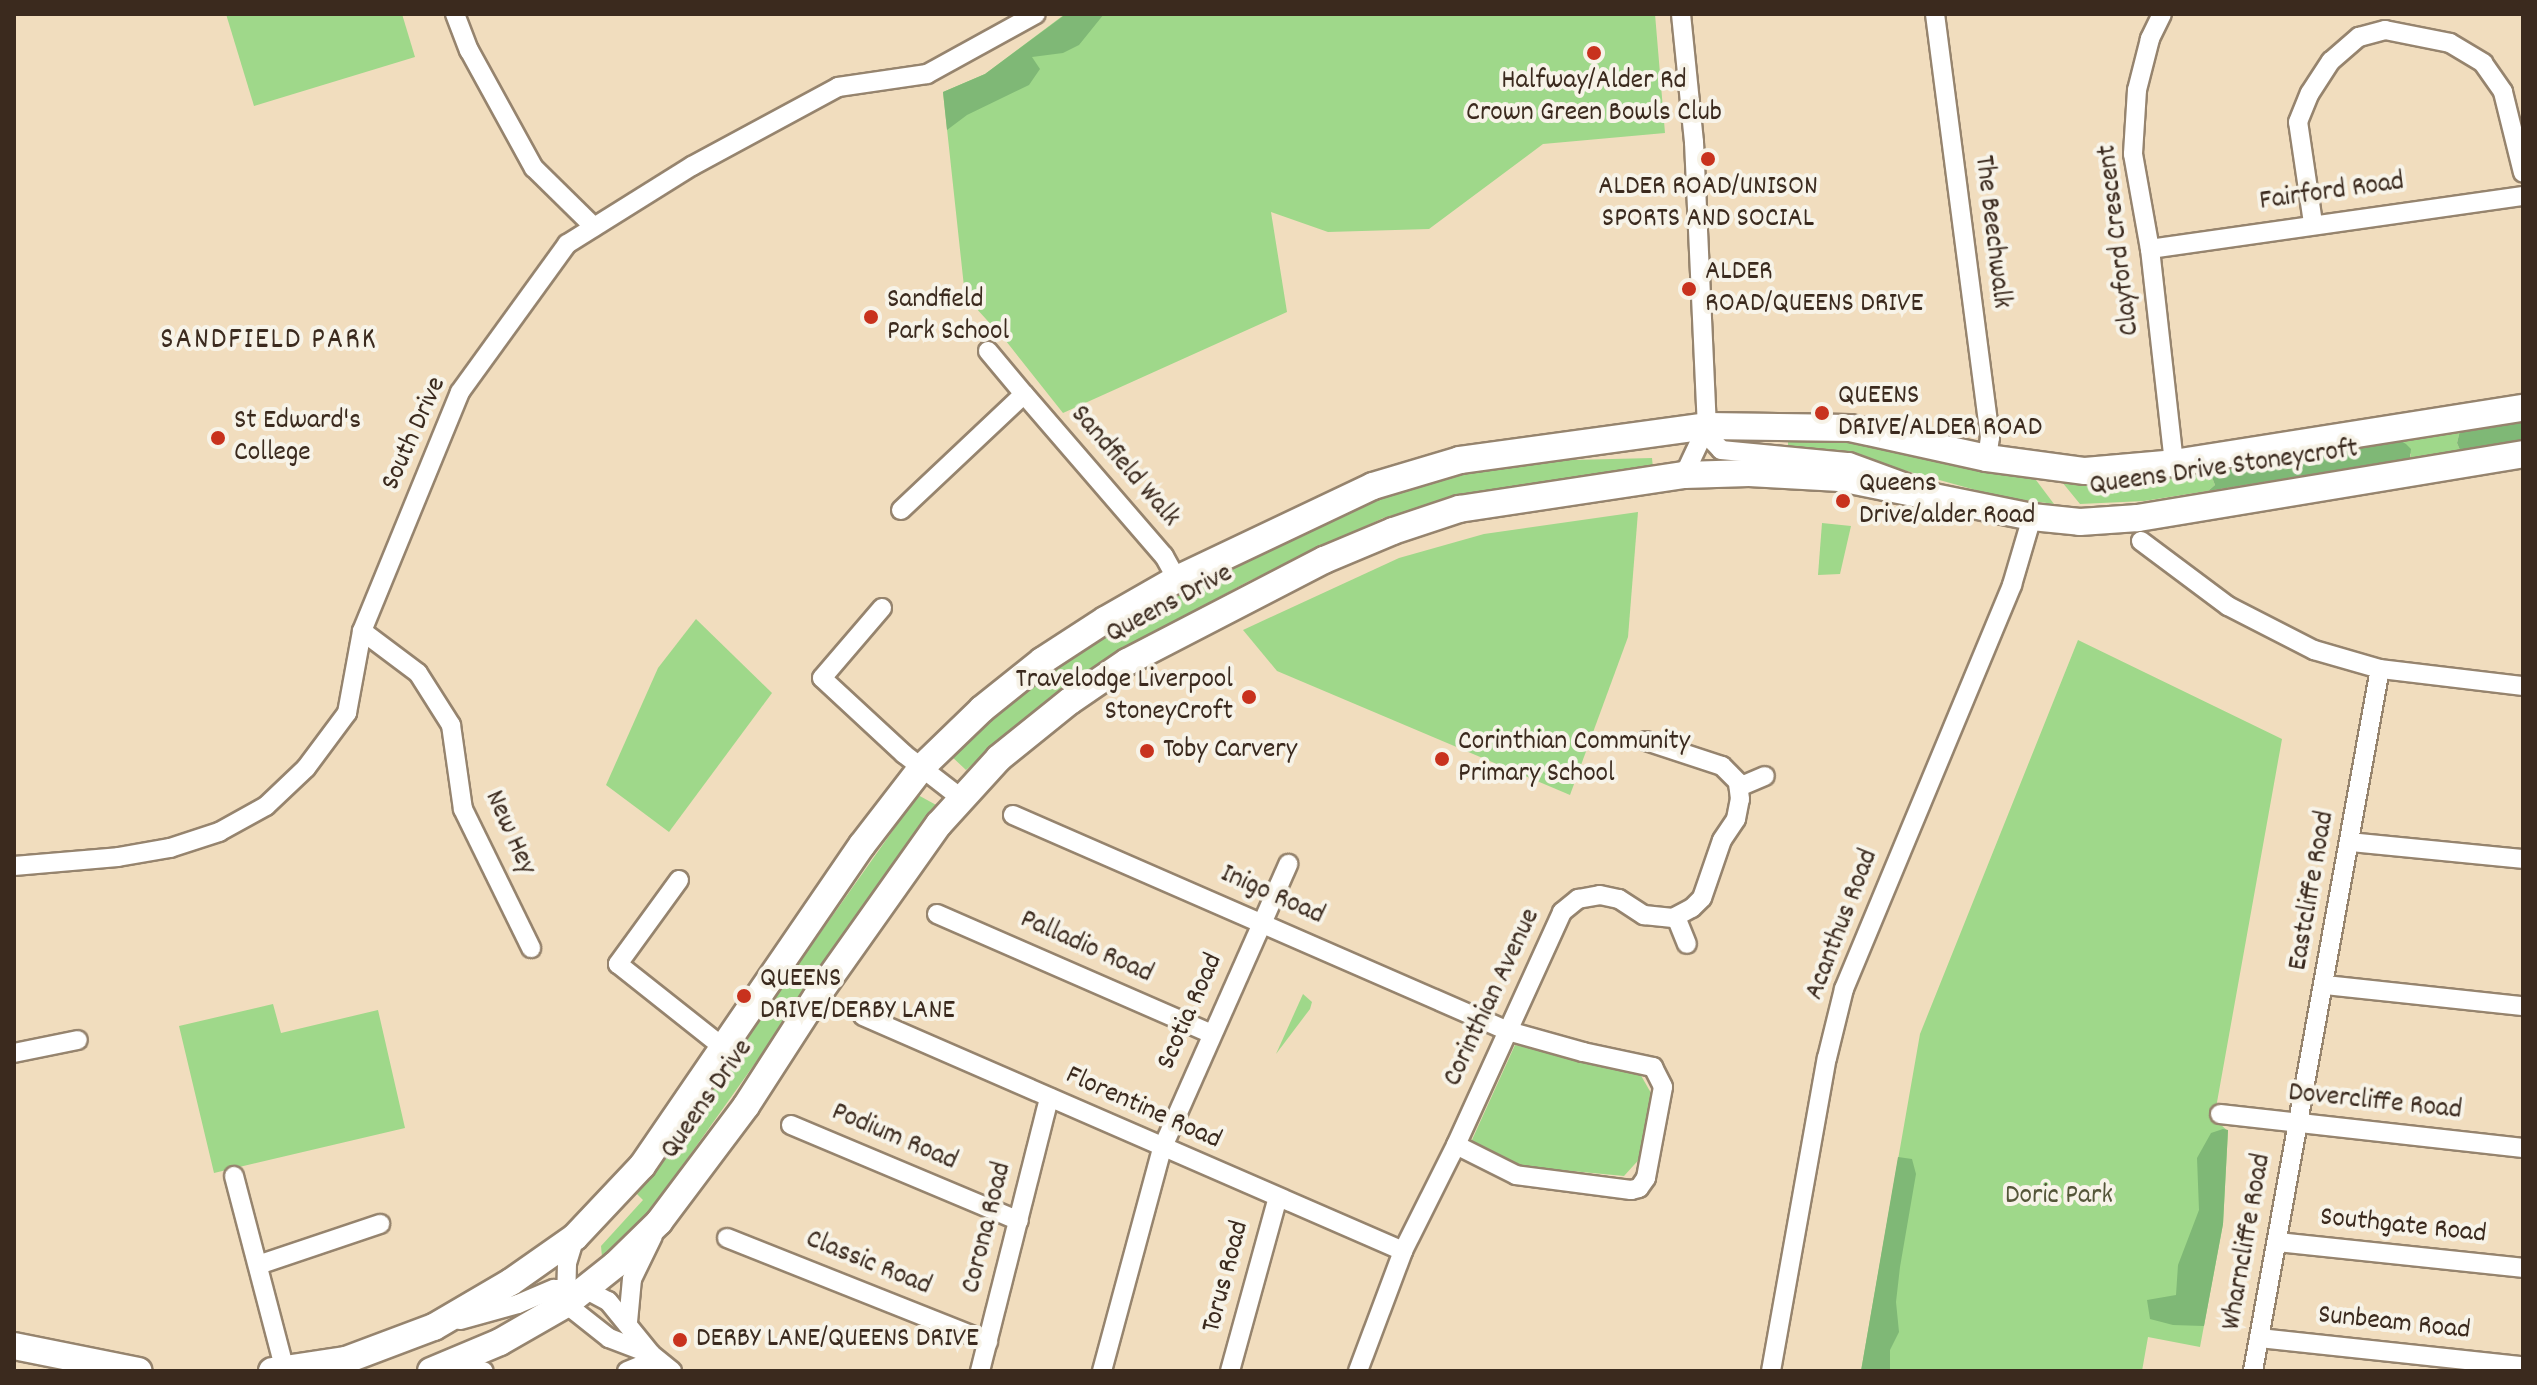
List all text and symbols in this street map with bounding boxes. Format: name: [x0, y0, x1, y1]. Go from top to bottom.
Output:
marker: Halfway/Alder Rd Crown Green Bowls Club: [1585, 44, 1603, 62]
place label: Halfway/Alder Rd Crown Green Bowls Club: [1466, 65, 1722, 131]
street label: Clayford Crescent: [2092, 142, 2148, 338]
marker: ALDER ROAD/UNISON SPORTS AND SOCIAL: [1699, 150, 1717, 168]
street label: The Beechwalk: [1965, 153, 2017, 311]
street label: Fairford Road: [2258, 166, 2406, 220]
place label: ALDER ROAD/UNISON SPORTS AND SOCIAL: [1598, 171, 1818, 237]
place label: ALDER ROAD/QUEENS DRIVE: [1705, 256, 1923, 322]
marker: ALDER ROAD/QUEENS DRIVE: [1680, 280, 1698, 298]
place label: Sandfield Park School: [887, 284, 1009, 350]
marker: Sandfield Park School: [862, 308, 880, 326]
district label: SANDFIELD PARK: [160, 324, 378, 360]
street label: South Drive: [375, 372, 455, 496]
place label: QUEENS DRIVE/ALDER ROAD: [1838, 380, 2042, 446]
street label: Sandfield Walk: [1062, 399, 1186, 535]
marker: QUEENS DRIVE/ALDER ROAD: [1813, 404, 1831, 422]
place label: St Edward's College: [234, 405, 361, 471]
marker: St Edward's College: [209, 429, 227, 447]
street label: Queens Drive Stoneycroft: [2088, 434, 2360, 504]
place label: Queens Drive/alder Road: [1859, 468, 2035, 534]
marker: Queens Drive/alder Road: [1834, 492, 1852, 510]
street label: Queens Drive: [1101, 558, 1239, 652]
place label: Travelodge Liverpool StoneyCroft: [1016, 664, 1233, 730]
marker: Travelodge Liverpool StoneyCroft: [1240, 688, 1258, 706]
place label: Corinthian Community Primary School: [1458, 726, 1690, 792]
place label: Toby Carvery: [1163, 734, 1297, 768]
marker: Toby Carvery: [1138, 742, 1156, 760]
marker: Corinthian Community Primary School: [1433, 750, 1451, 768]
street label: New Hey: [476, 786, 542, 880]
street label: Eastcliffe Road: [2282, 809, 2344, 973]
street label: Acanthus Road: [1799, 845, 1887, 1005]
street label: Inigo Road: [1215, 858, 1329, 934]
street label: Palladio Road: [1014, 904, 1158, 992]
street label: Corinthian Avenue: [1437, 904, 1549, 1092]
street label: Scotia Road: [1151, 949, 1231, 1075]
place label: QUEENS DRIVE/DERBY LANE: [760, 963, 955, 1029]
marker: QUEENS DRIVE/DERBY LANE: [735, 987, 753, 1005]
street label: Queens Drive: [655, 1034, 761, 1166]
street label: Florentine Road: [1060, 1060, 1226, 1158]
street label: Dovercliffe Road: [2287, 1077, 2463, 1129]
street label: Podium Road: [826, 1096, 962, 1180]
street label: Wharncliffe Road: [2216, 1151, 2280, 1333]
street label: Corona Road: [955, 1159, 1021, 1297]
park label: Doric Park: [2005, 1180, 2113, 1214]
street label: Southgate Road: [2318, 1202, 2488, 1252]
street label: Torus Road: [1196, 1218, 1258, 1336]
street label: Classic Road: [800, 1224, 936, 1304]
street label: Sunbeam Road: [2316, 1299, 2472, 1349]
place label: DERBY LANE/QUEENS DRIVE: [696, 1323, 979, 1357]
marker: DERBY LANE/QUEENS DRIVE: [671, 1331, 689, 1349]

